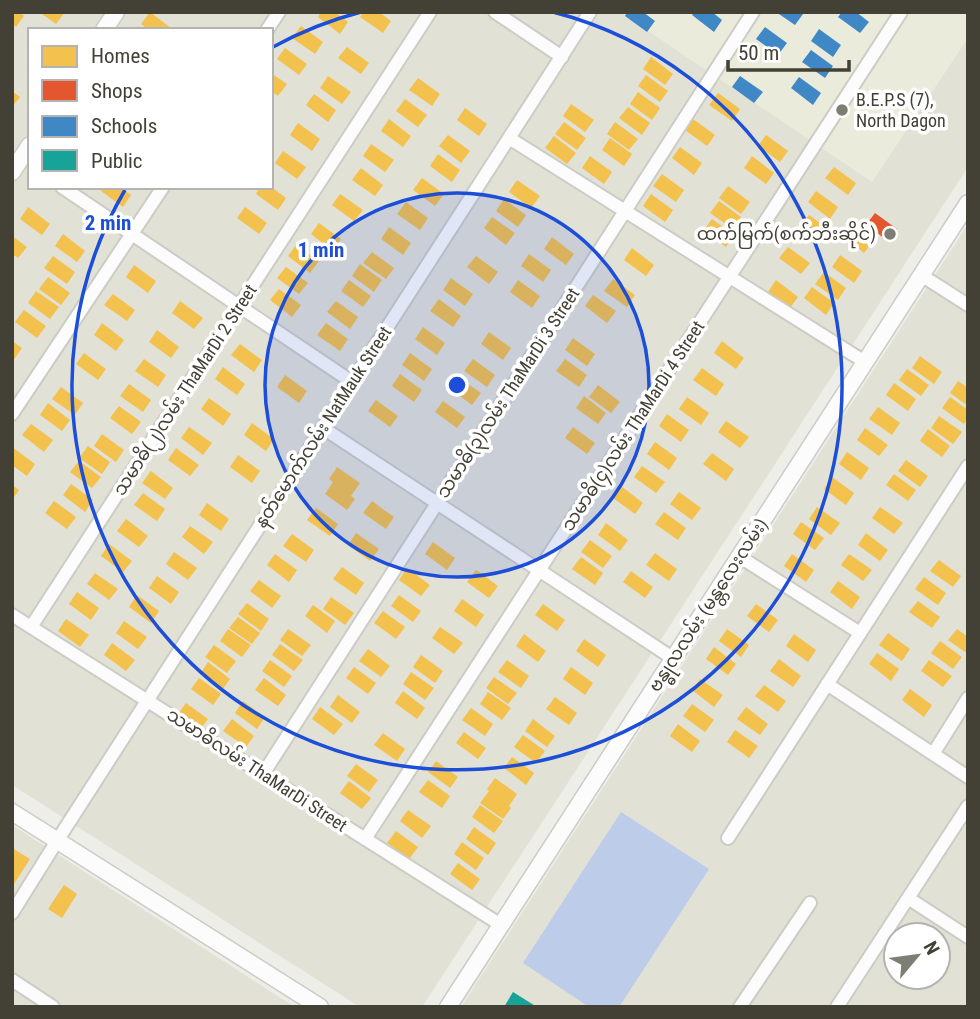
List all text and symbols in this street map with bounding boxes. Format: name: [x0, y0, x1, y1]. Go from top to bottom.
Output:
legend: [28, 28, 273, 189]
scale bar: [728, 28, 849, 72]
text: 50 m: [738, 41, 779, 65]
text: Homes: [91, 44, 150, 68]
text: Shops: [91, 79, 143, 103]
place label: B.E.P.S (7), North Dagon: [856, 89, 946, 131]
marker: B.E.P.S (7), North Dagon: [834, 102, 850, 118]
text: Schools: [91, 114, 157, 138]
text: Public: [91, 149, 143, 173]
text: 2 min: [85, 211, 131, 235]
place label: ထက်မြက်(စက်ဘီးဆိုင်): [697, 220, 876, 249]
marker: ထက်မြက်(စက်ဘီးဆိုင်): [882, 226, 898, 242]
text: 1 min: [298, 238, 344, 262]
street label: သမာဓိ(၂)လမ်း ThaMarDi 2 Street: [106, 279, 265, 502]
street label: သမာဓိ(၃)လမ်း ThaMarDi 3 Street: [429, 282, 588, 504]
street label: သမာဓိ(၄)လမ်း ThaMarDi 4 Street: [554, 315, 713, 537]
street label: နတ်မောက်လမ်း NatMauk Street: [248, 321, 400, 534]
centre of rings: [445, 373, 469, 397]
street label: ဗန္ဓုလလမ်း (မန္တလေးလမ်း): [642, 513, 776, 698]
street label: သမာဓိလမ်း ThaMarDi Street: [163, 701, 353, 836]
north arrow: [882, 921, 952, 991]
text: N: [919, 937, 944, 959]

